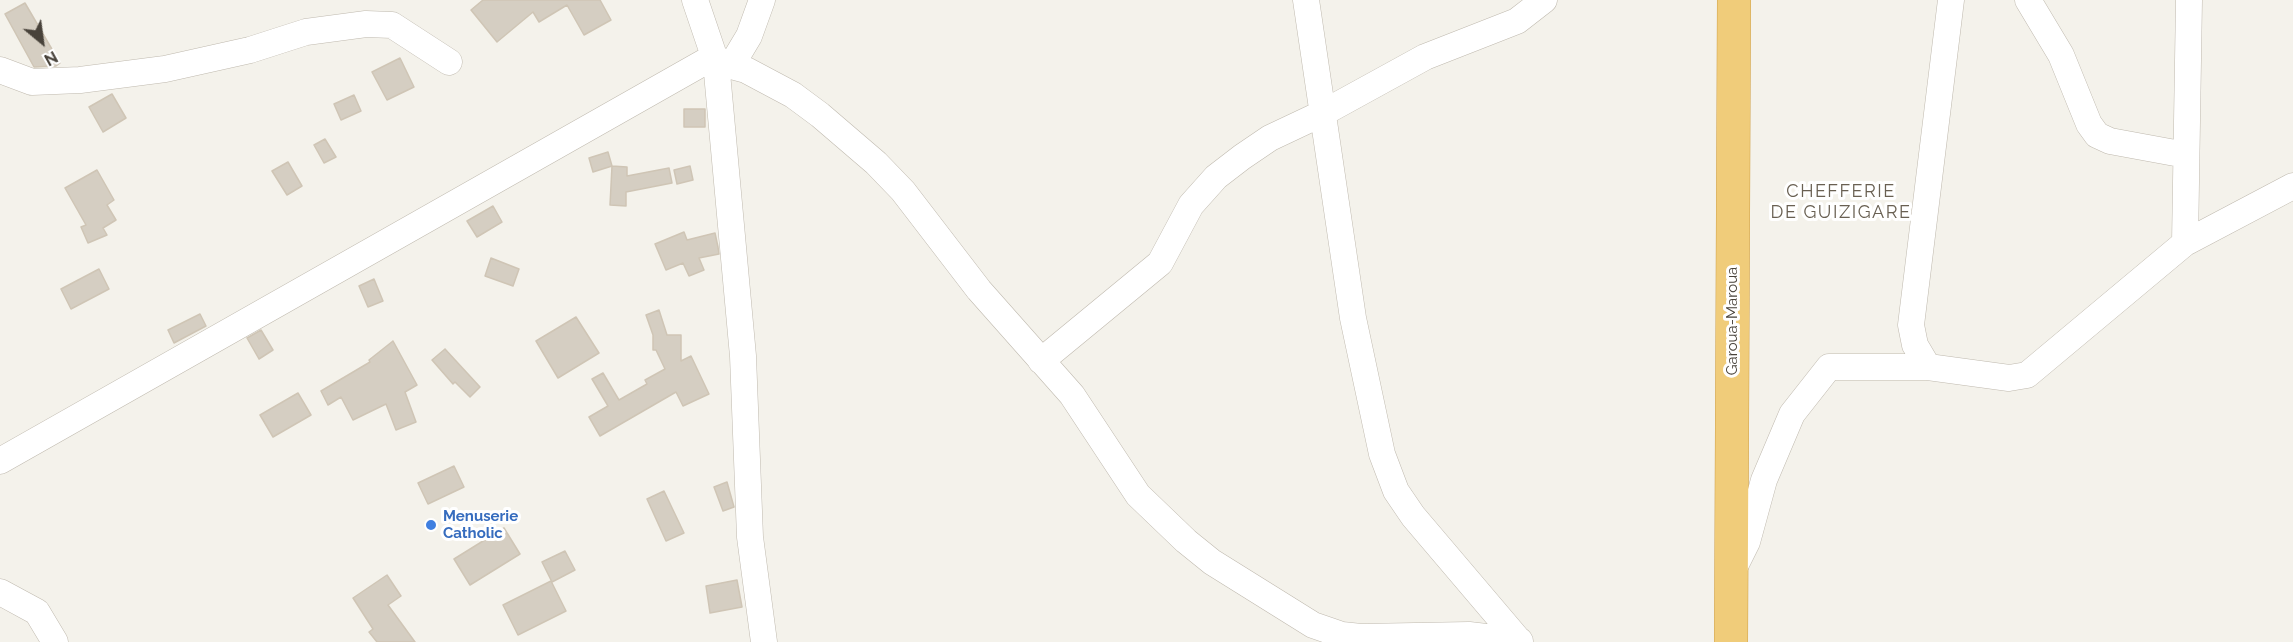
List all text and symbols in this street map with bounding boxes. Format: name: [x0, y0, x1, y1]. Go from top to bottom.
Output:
north arrow: [12, 12, 72, 72]
text: N: [41, 47, 61, 69]
district label: CHEFFERIE DE GUIZIGARE: [1771, 181, 1911, 224]
street label: Garoua-Maroua: [1723, 267, 1741, 375]
place label: Menuserie Catholic: [443, 507, 518, 542]
marker: Menuserie Catholic: [424, 518, 438, 532]

